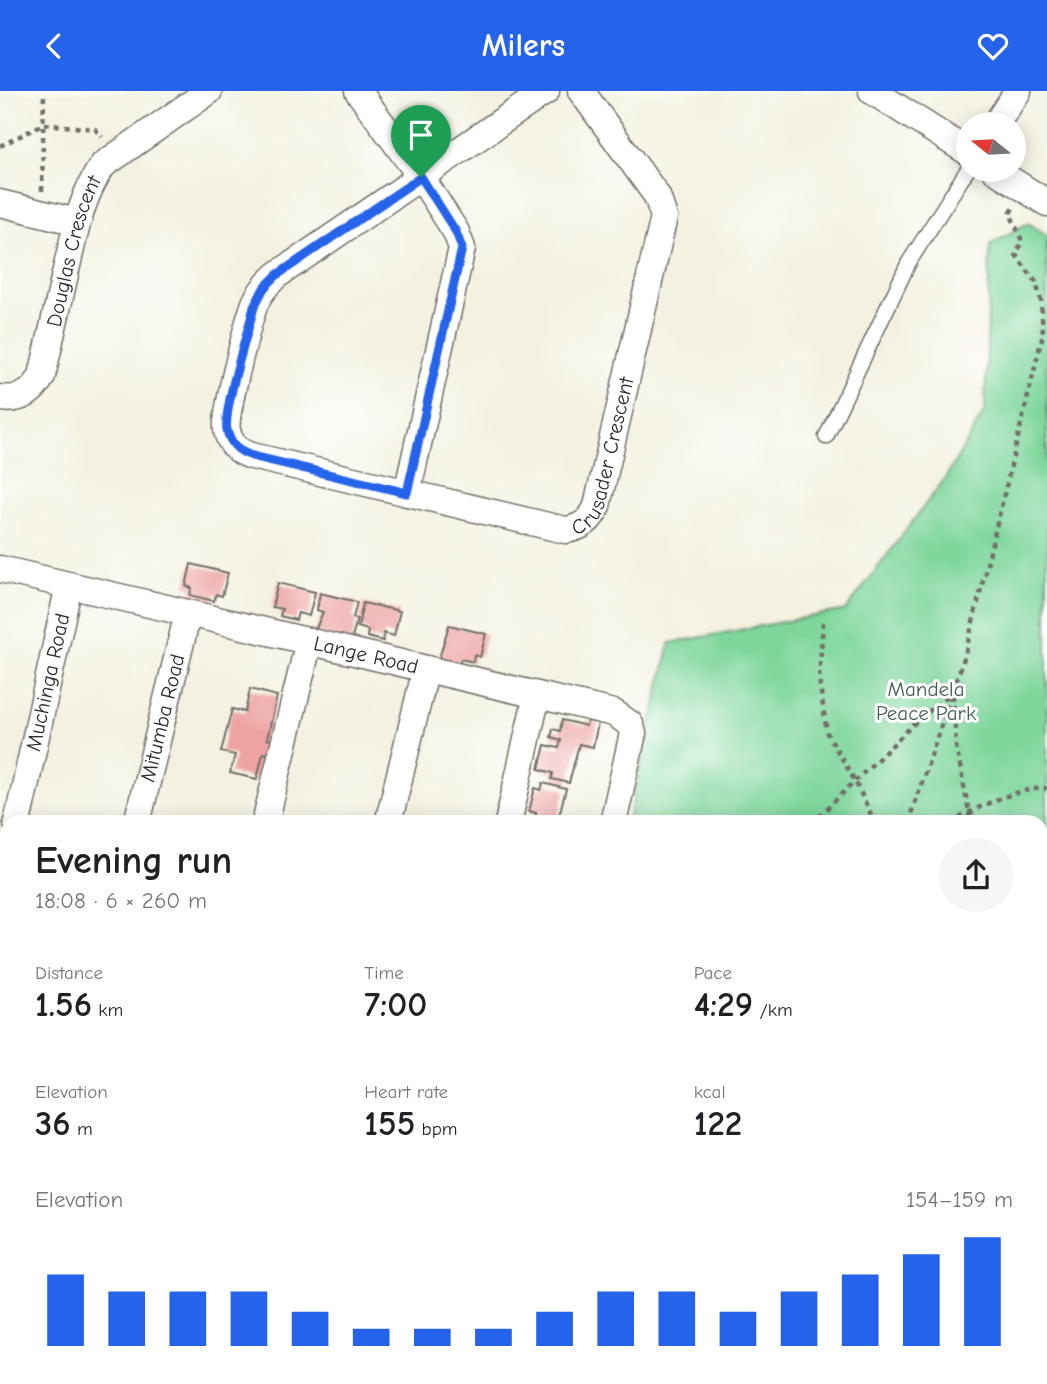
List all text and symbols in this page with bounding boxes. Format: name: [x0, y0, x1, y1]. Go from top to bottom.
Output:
icon: back: [35, 27, 73, 65]
text: Milers: [482, 27, 565, 64]
icon: heart: [974, 27, 1012, 65]
pin: [391, 105, 451, 177]
north arrow: [956, 112, 1026, 182]
map controls: [956, 112, 1026, 182]
icon: arrive: [402, 116, 440, 154]
street label: Douglas Crescent: [42, 170, 106, 329]
street label: Crusader Crescent: [568, 374, 639, 540]
street label: Muchinga Road: [21, 611, 74, 754]
street label: Lange Road: [311, 631, 421, 679]
street label: Mitumba Road: [135, 652, 190, 785]
park label: Mandela Peace Park: [876, 677, 976, 725]
button: share: [939, 838, 1013, 912]
text: Evening run: [35, 839, 232, 883]
text: 18:08 · 6 × 260 m: [35, 887, 207, 914]
text: Distance: [35, 962, 103, 984]
text: Time: [364, 962, 404, 984]
text: Pace: [694, 962, 732, 984]
text: 1.56: [35, 984, 92, 1025]
text: 7:00: [364, 984, 427, 1025]
text: 4:29: [694, 984, 753, 1025]
text: km: [92, 999, 123, 1021]
text: /km: [753, 999, 793, 1021]
text: Elevation: [35, 1081, 108, 1103]
text: Heart rate: [364, 1081, 448, 1103]
text: kcal: [694, 1081, 726, 1103]
text: 36: [35, 1103, 71, 1144]
text: 155: [364, 1103, 415, 1144]
text: 122: [694, 1103, 742, 1144]
text: m: [71, 1118, 93, 1140]
text: bpm: [415, 1118, 458, 1140]
text: Elevation: [35, 1186, 123, 1213]
text: 154–159 m: [906, 1186, 1013, 1213]

